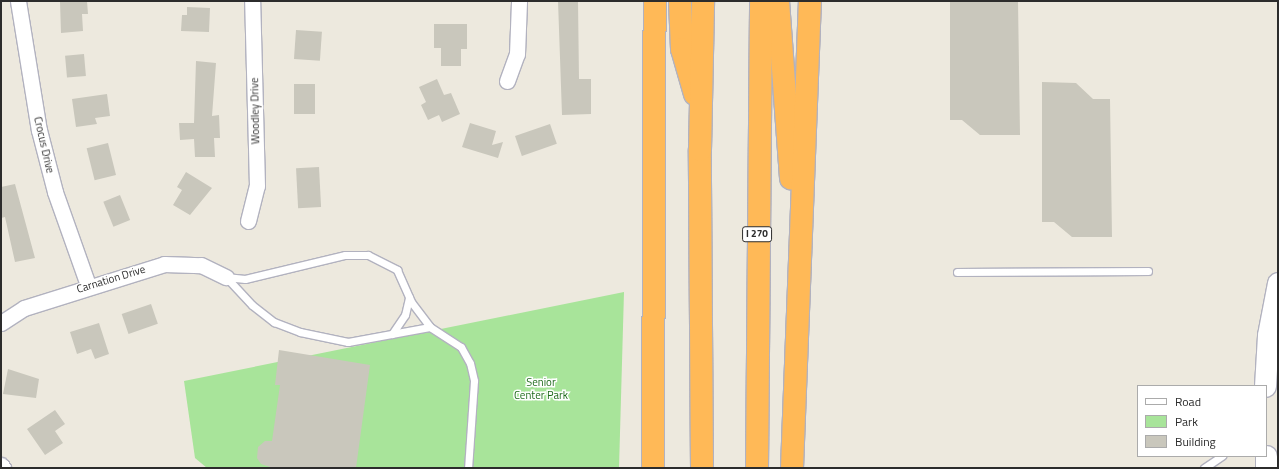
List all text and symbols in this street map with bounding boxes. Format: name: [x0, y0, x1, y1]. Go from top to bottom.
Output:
street label: Woodley Drive: [248, 78, 262, 144]
street label: Crocus Drive: [31, 115, 57, 175]
road number: I 270: [742, 226, 772, 242]
street label: Carnation Drive: [75, 262, 147, 296]
park label: Senior Center Park: [514, 376, 568, 402]
legend: [1137, 385, 1267, 457]
text: Road: [1175, 392, 1201, 411]
text: Park: [1175, 412, 1198, 431]
text: Building: [1175, 432, 1216, 451]

